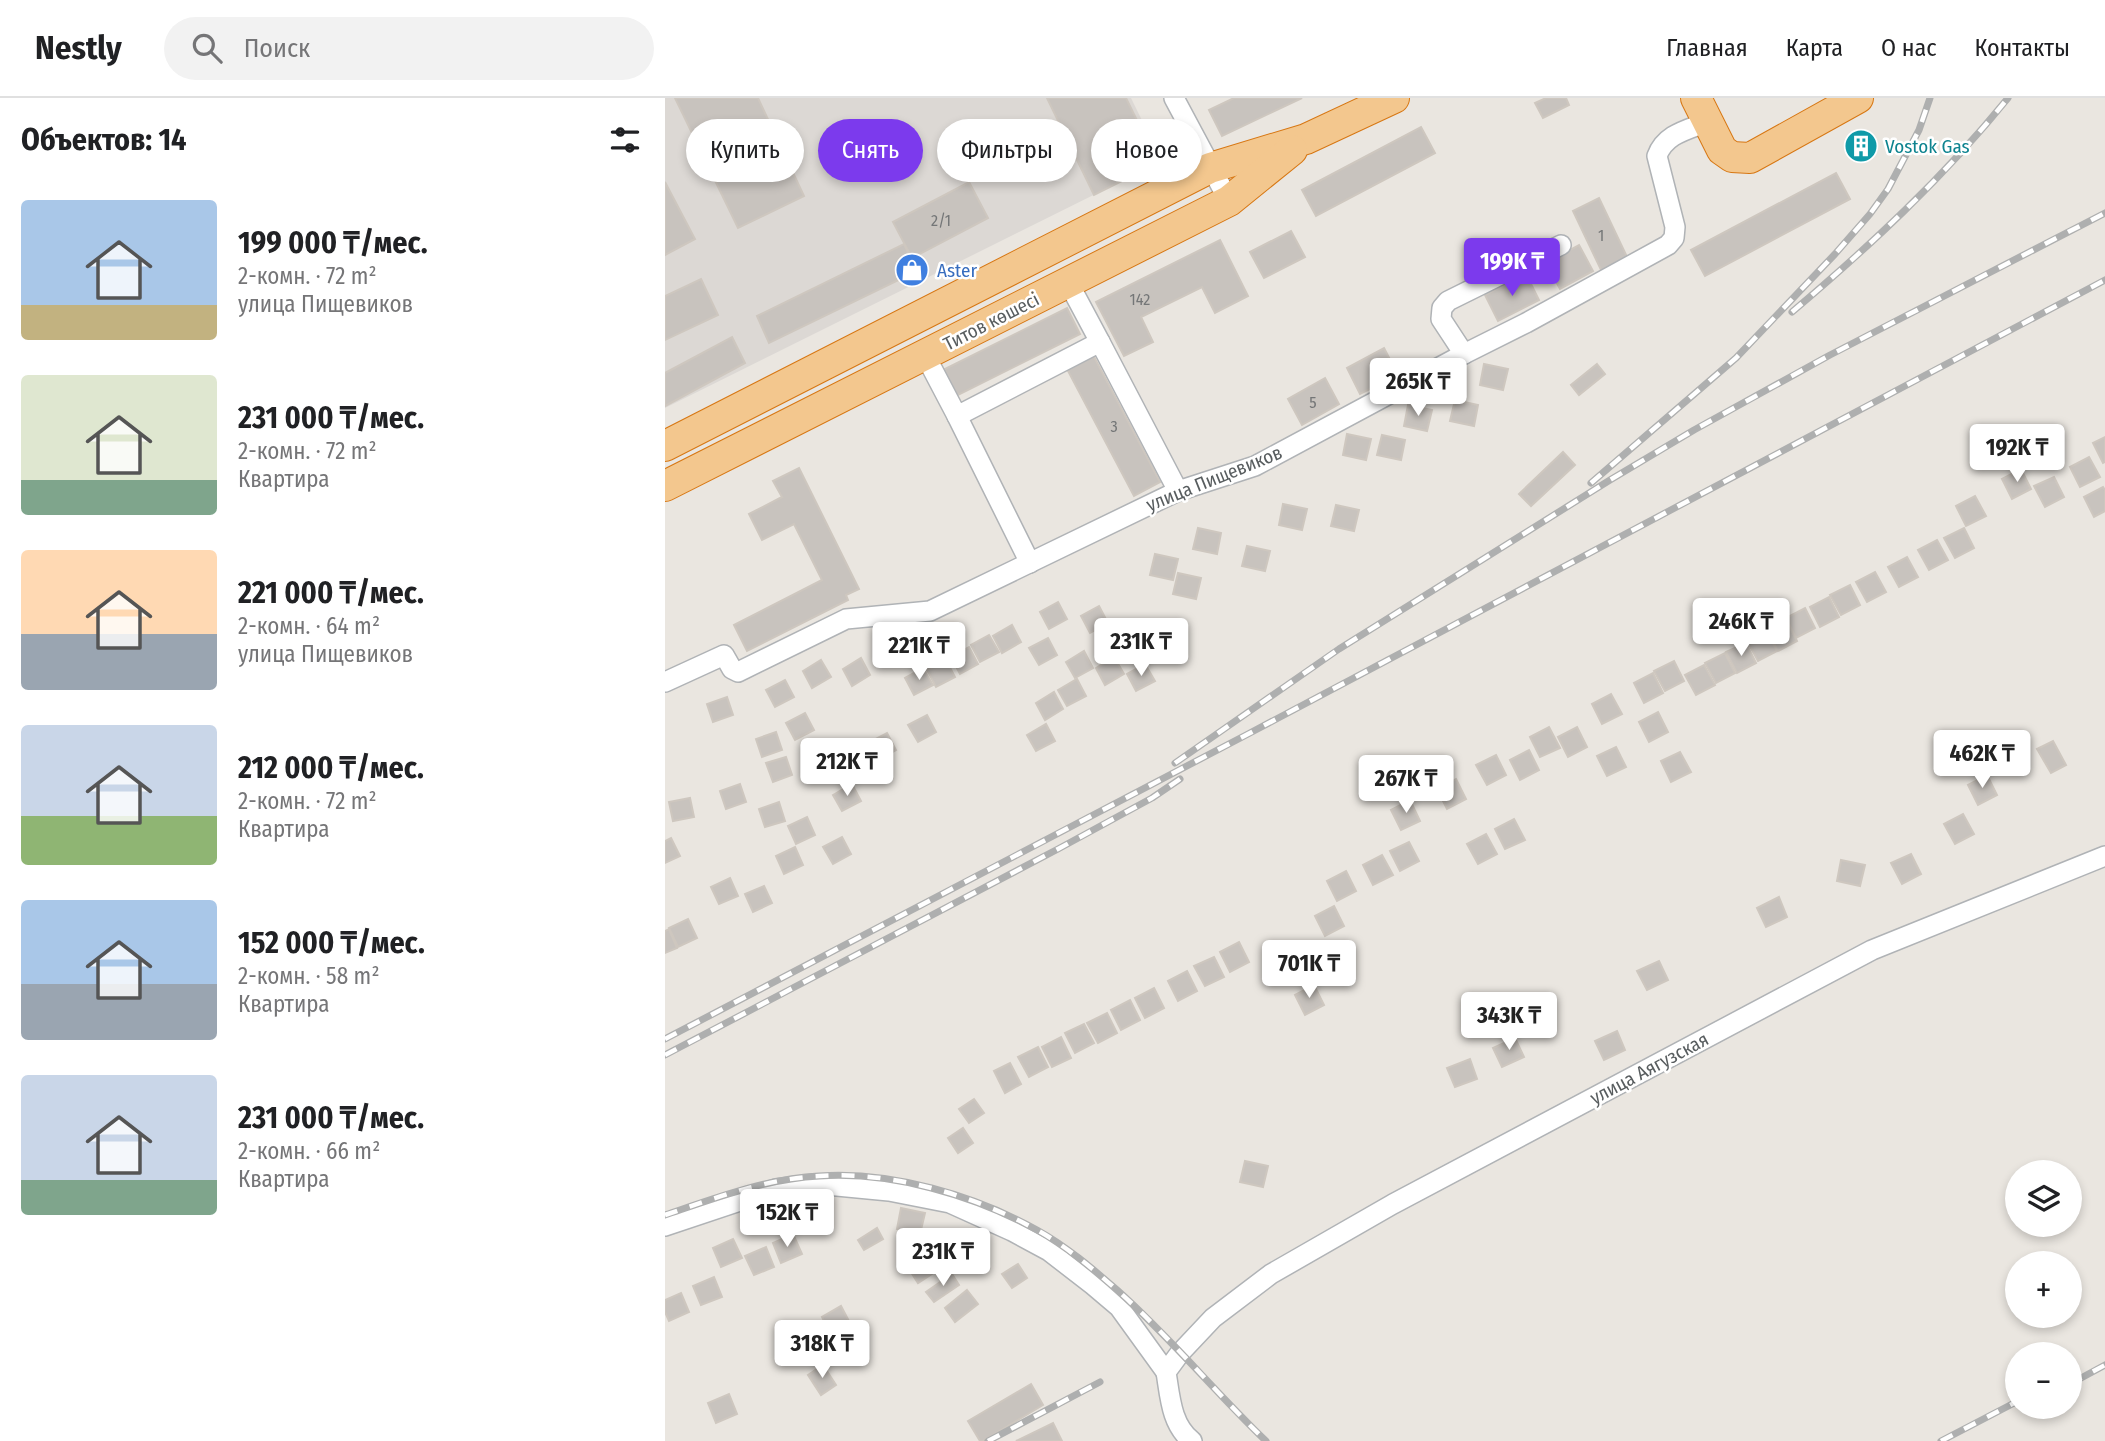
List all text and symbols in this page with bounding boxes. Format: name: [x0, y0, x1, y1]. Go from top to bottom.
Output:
search box: [164, 17, 654, 80]
text: Nestly: [35, 28, 122, 68]
icon: search: [188, 29, 226, 67]
text: Поиск: [244, 33, 310, 64]
text: Главная: [1666, 34, 1748, 62]
text: Карта: [1786, 34, 1843, 62]
text: О нас: [1881, 34, 1936, 62]
text: Контакты: [1974, 34, 2070, 62]
chip: Купить: [686, 119, 804, 182]
chip: Снять: [818, 119, 923, 182]
chip: Фильтры: [937, 119, 1077, 182]
chip: Новое: [1091, 119, 1202, 182]
icon: filters: [606, 121, 644, 159]
text: Объектов: 14: [21, 122, 187, 158]
building icon: Vostok Gas: [1842, 127, 1880, 165]
place label: Vostok Gas: [1885, 135, 1970, 158]
house number: 2/1: [931, 211, 951, 230]
text: 199 000 ₸/мес.: [238, 225, 428, 261]
house number: 1: [1598, 226, 1604, 245]
icon: home: [77, 228, 161, 312]
pin: 199K ₸: [1455, 238, 1569, 298]
text: 199K ₸: [1480, 247, 1544, 275]
shop icon: Aster: [893, 251, 931, 289]
place label: Aster: [937, 259, 977, 282]
text: 2-комн. · 72 m²: [238, 262, 377, 290]
street label: Титов көшесі: [940, 288, 1043, 355]
text: улица Пищевиков: [238, 290, 413, 318]
house number: 142: [1130, 290, 1150, 309]
pin: 265K ₸: [1361, 358, 1475, 418]
text: 265K ₸: [1386, 367, 1450, 395]
house number: 5: [1309, 393, 1317, 412]
text: 231 000 ₸/мес.: [238, 400, 424, 436]
icon: home: [77, 403, 161, 487]
house number: 3: [1110, 417, 1118, 436]
pin: 192K ₸: [1960, 424, 2074, 484]
text: 192K ₸: [1986, 433, 2048, 461]
text: 2-комн. · 72 m²: [238, 437, 377, 465]
street label: улица Пищевиков: [1143, 441, 1286, 516]
text: Квартира: [238, 465, 330, 493]
text: 221 000 ₸/мес.: [238, 575, 424, 611]
icon: home: [77, 578, 161, 662]
pin: 246K ₸: [1684, 598, 1798, 658]
text: 246K ₸: [1709, 607, 1773, 635]
text: 2-комн. · 64 m²: [238, 612, 380, 640]
pin: 231K ₸: [1084, 618, 1198, 678]
pin: 221K ₸: [862, 622, 976, 682]
text: 231K ₸: [1110, 627, 1172, 655]
text: 221K ₸: [888, 631, 950, 659]
text: улица Пищевиков: [238, 640, 413, 668]
pin: 462K ₸: [1925, 730, 2039, 790]
pin: 212K ₸: [790, 738, 904, 798]
text: 462K ₸: [1950, 739, 2015, 767]
text: 212K ₸: [816, 747, 878, 775]
text: 212 000 ₸/мес.: [238, 750, 424, 786]
icon: home: [77, 753, 161, 837]
pin: 267K ₸: [1349, 756, 1463, 815]
text: 267K ₸: [1375, 764, 1437, 792]
text: 2-комн. · 72 m²: [238, 787, 377, 815]
text: Квартира: [238, 815, 330, 843]
text: 152 000 ₸/мес.: [238, 925, 425, 961]
icon: home: [77, 928, 161, 1012]
pin: 701K ₸: [1252, 940, 1366, 1000]
text: 701K ₸: [1278, 949, 1340, 977]
text: 2-комн. · 58 m²: [238, 962, 379, 990]
text: Квартира: [238, 990, 330, 1018]
pin: 343K ₸: [1452, 992, 1566, 1052]
text: 343K ₸: [1477, 1001, 1541, 1029]
street label: улица Аягузская: [1586, 1028, 1712, 1109]
text: 231 000 ₸/мес.: [238, 1100, 424, 1136]
icon: home: [77, 1103, 161, 1187]
text: 2-комн. · 66 m²: [238, 1137, 380, 1165]
map controls: [2005, 1160, 2082, 1419]
button: layers: [2005, 1160, 2082, 1237]
text: Квартира: [238, 1165, 330, 1193]
pin: 152K ₸: [730, 1190, 844, 1249]
text: 152K ₸: [756, 1198, 818, 1226]
pin: 231K ₸: [886, 1228, 1000, 1288]
text: 231K ₸: [912, 1237, 974, 1265]
button: +: [2005, 1251, 2082, 1328]
pin: 318K ₸: [765, 1320, 879, 1380]
text: 318K ₸: [791, 1329, 854, 1357]
button: −: [2005, 1342, 2082, 1419]

